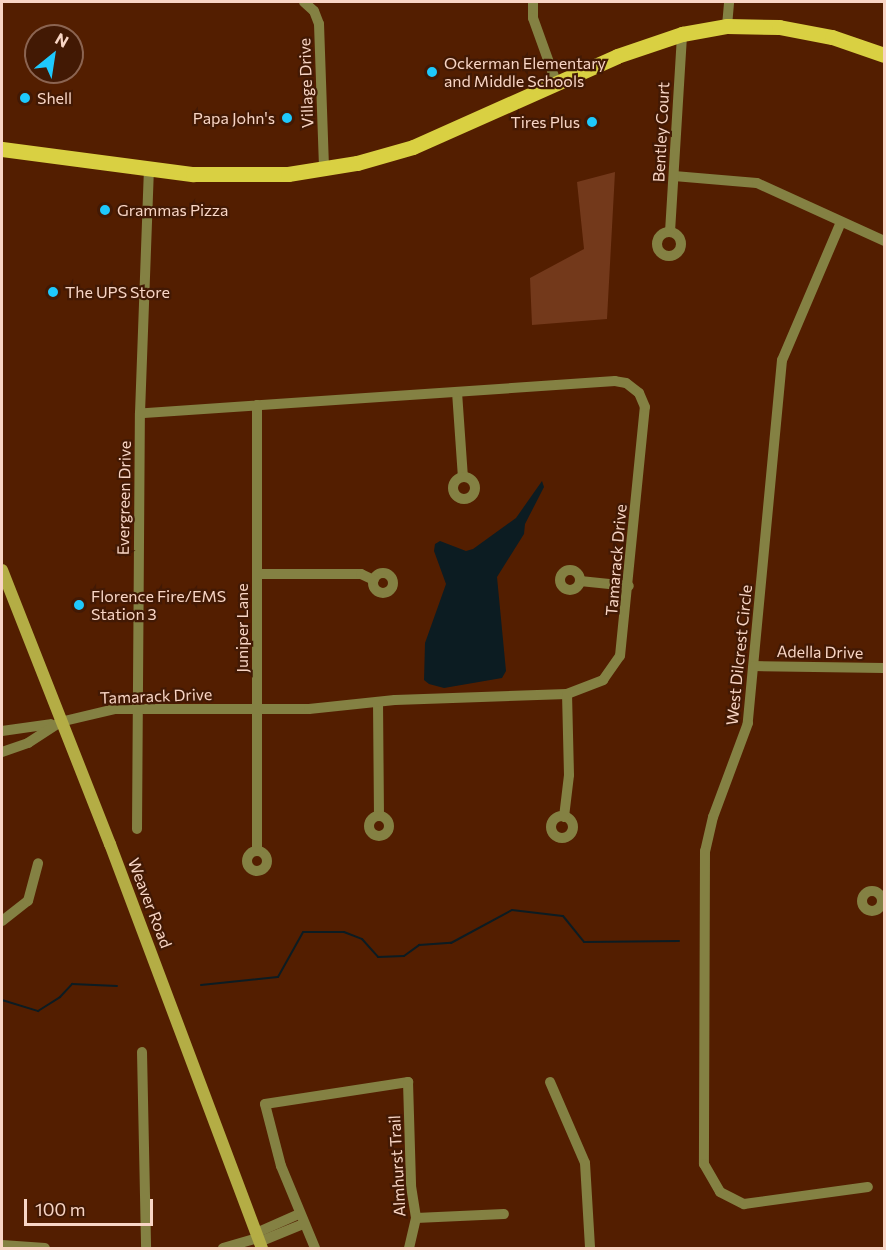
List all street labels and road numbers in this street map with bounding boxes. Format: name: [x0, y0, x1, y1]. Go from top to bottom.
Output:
street label: Village Drive: [295, 38, 317, 128]
street label: Bentley Court: [649, 81, 673, 183]
street label: Evergreen Drive: [113, 441, 135, 555]
street label: Tamarack Drive: [602, 503, 630, 617]
street label: Juniper Lane: [232, 583, 252, 673]
street label: West Dilcrest Circle: [722, 584, 756, 726]
street label: Adella Drive: [777, 642, 863, 662]
street label: Tamarack Drive: [99, 684, 213, 708]
street label: Weaver Road: [124, 855, 176, 951]
street label: Almhurst Trail: [385, 1115, 409, 1217]

